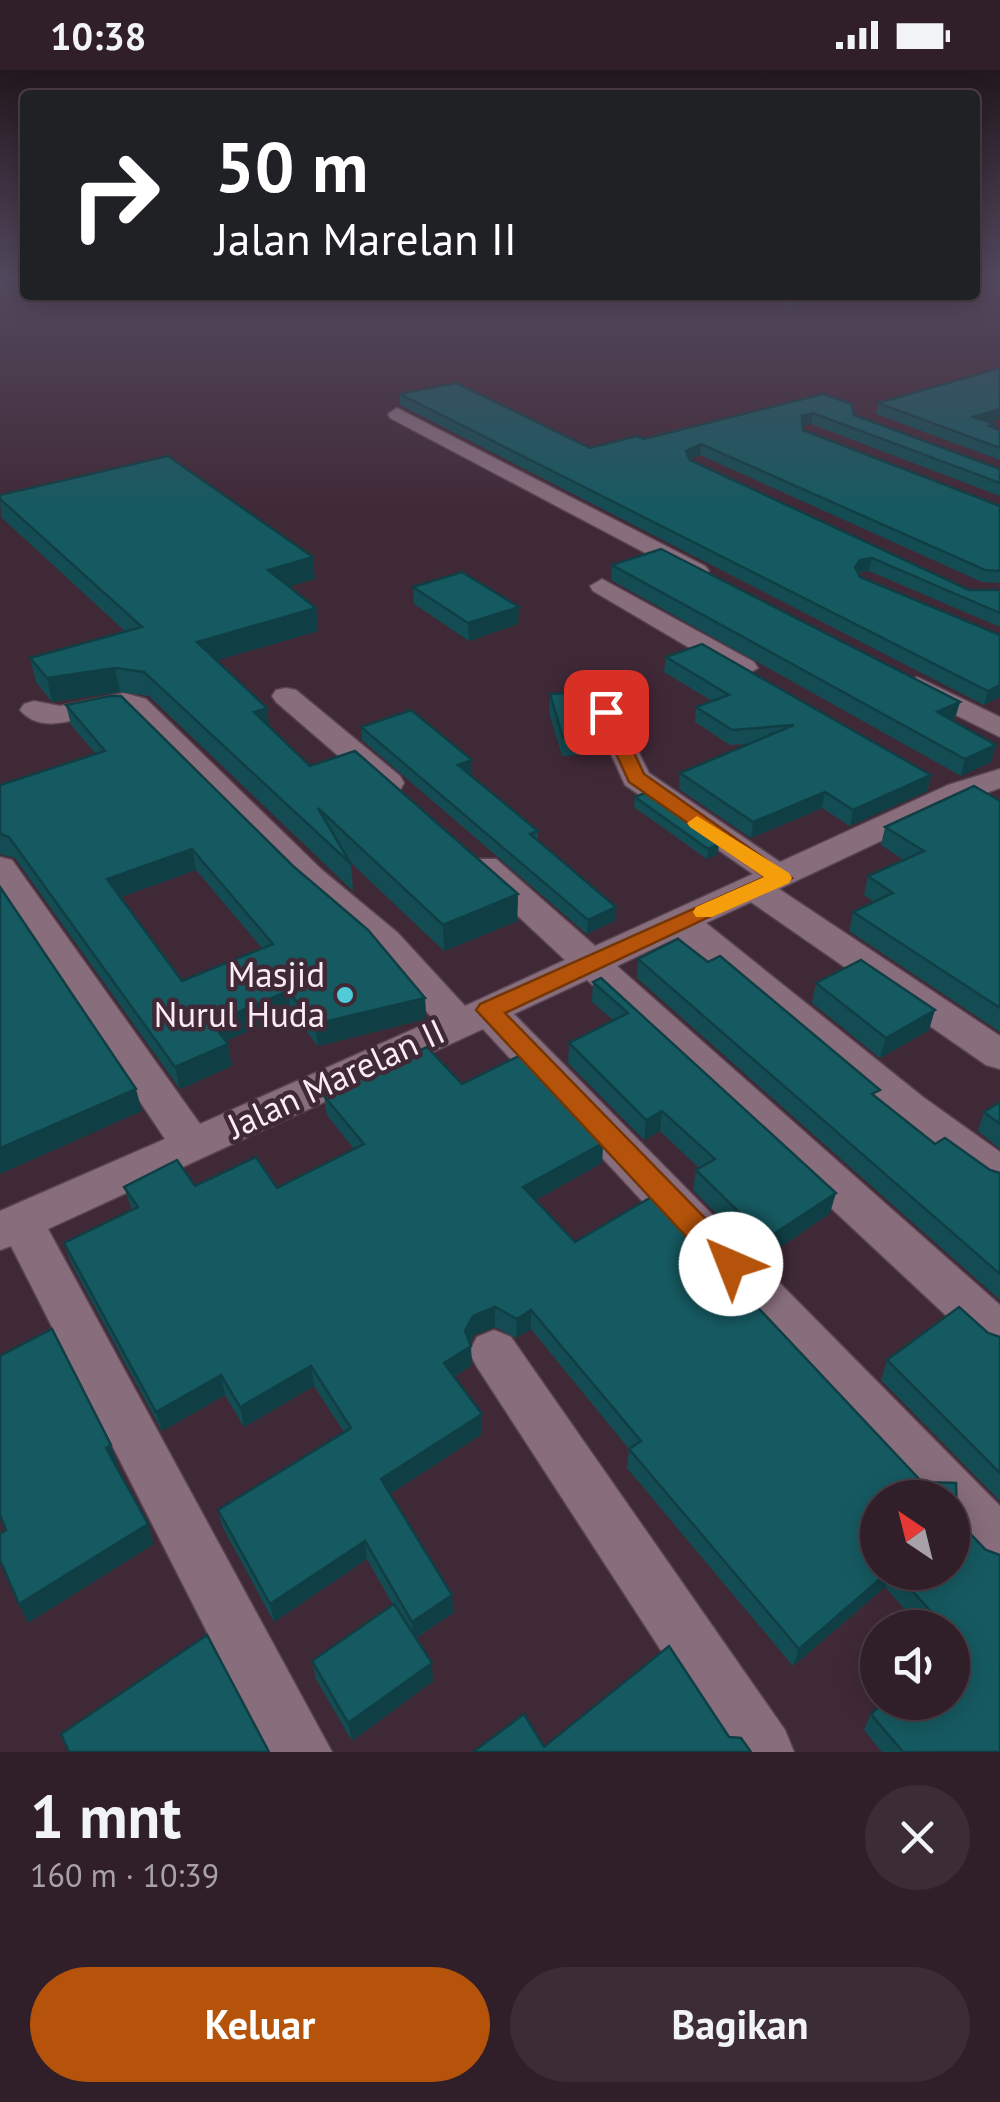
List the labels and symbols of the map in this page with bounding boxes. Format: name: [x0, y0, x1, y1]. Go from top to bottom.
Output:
pin: [564, 670, 649, 755]
place label: Masjid Nurul Huda: [154, 951, 325, 1037]
marker: Masjid Nurul Huda: [334, 984, 356, 1006]
street label: Jalan Marelan II: [218, 1008, 452, 1149]
position arrow: [679, 1212, 783, 1316]
north arrow: [860, 1480, 970, 1590]

